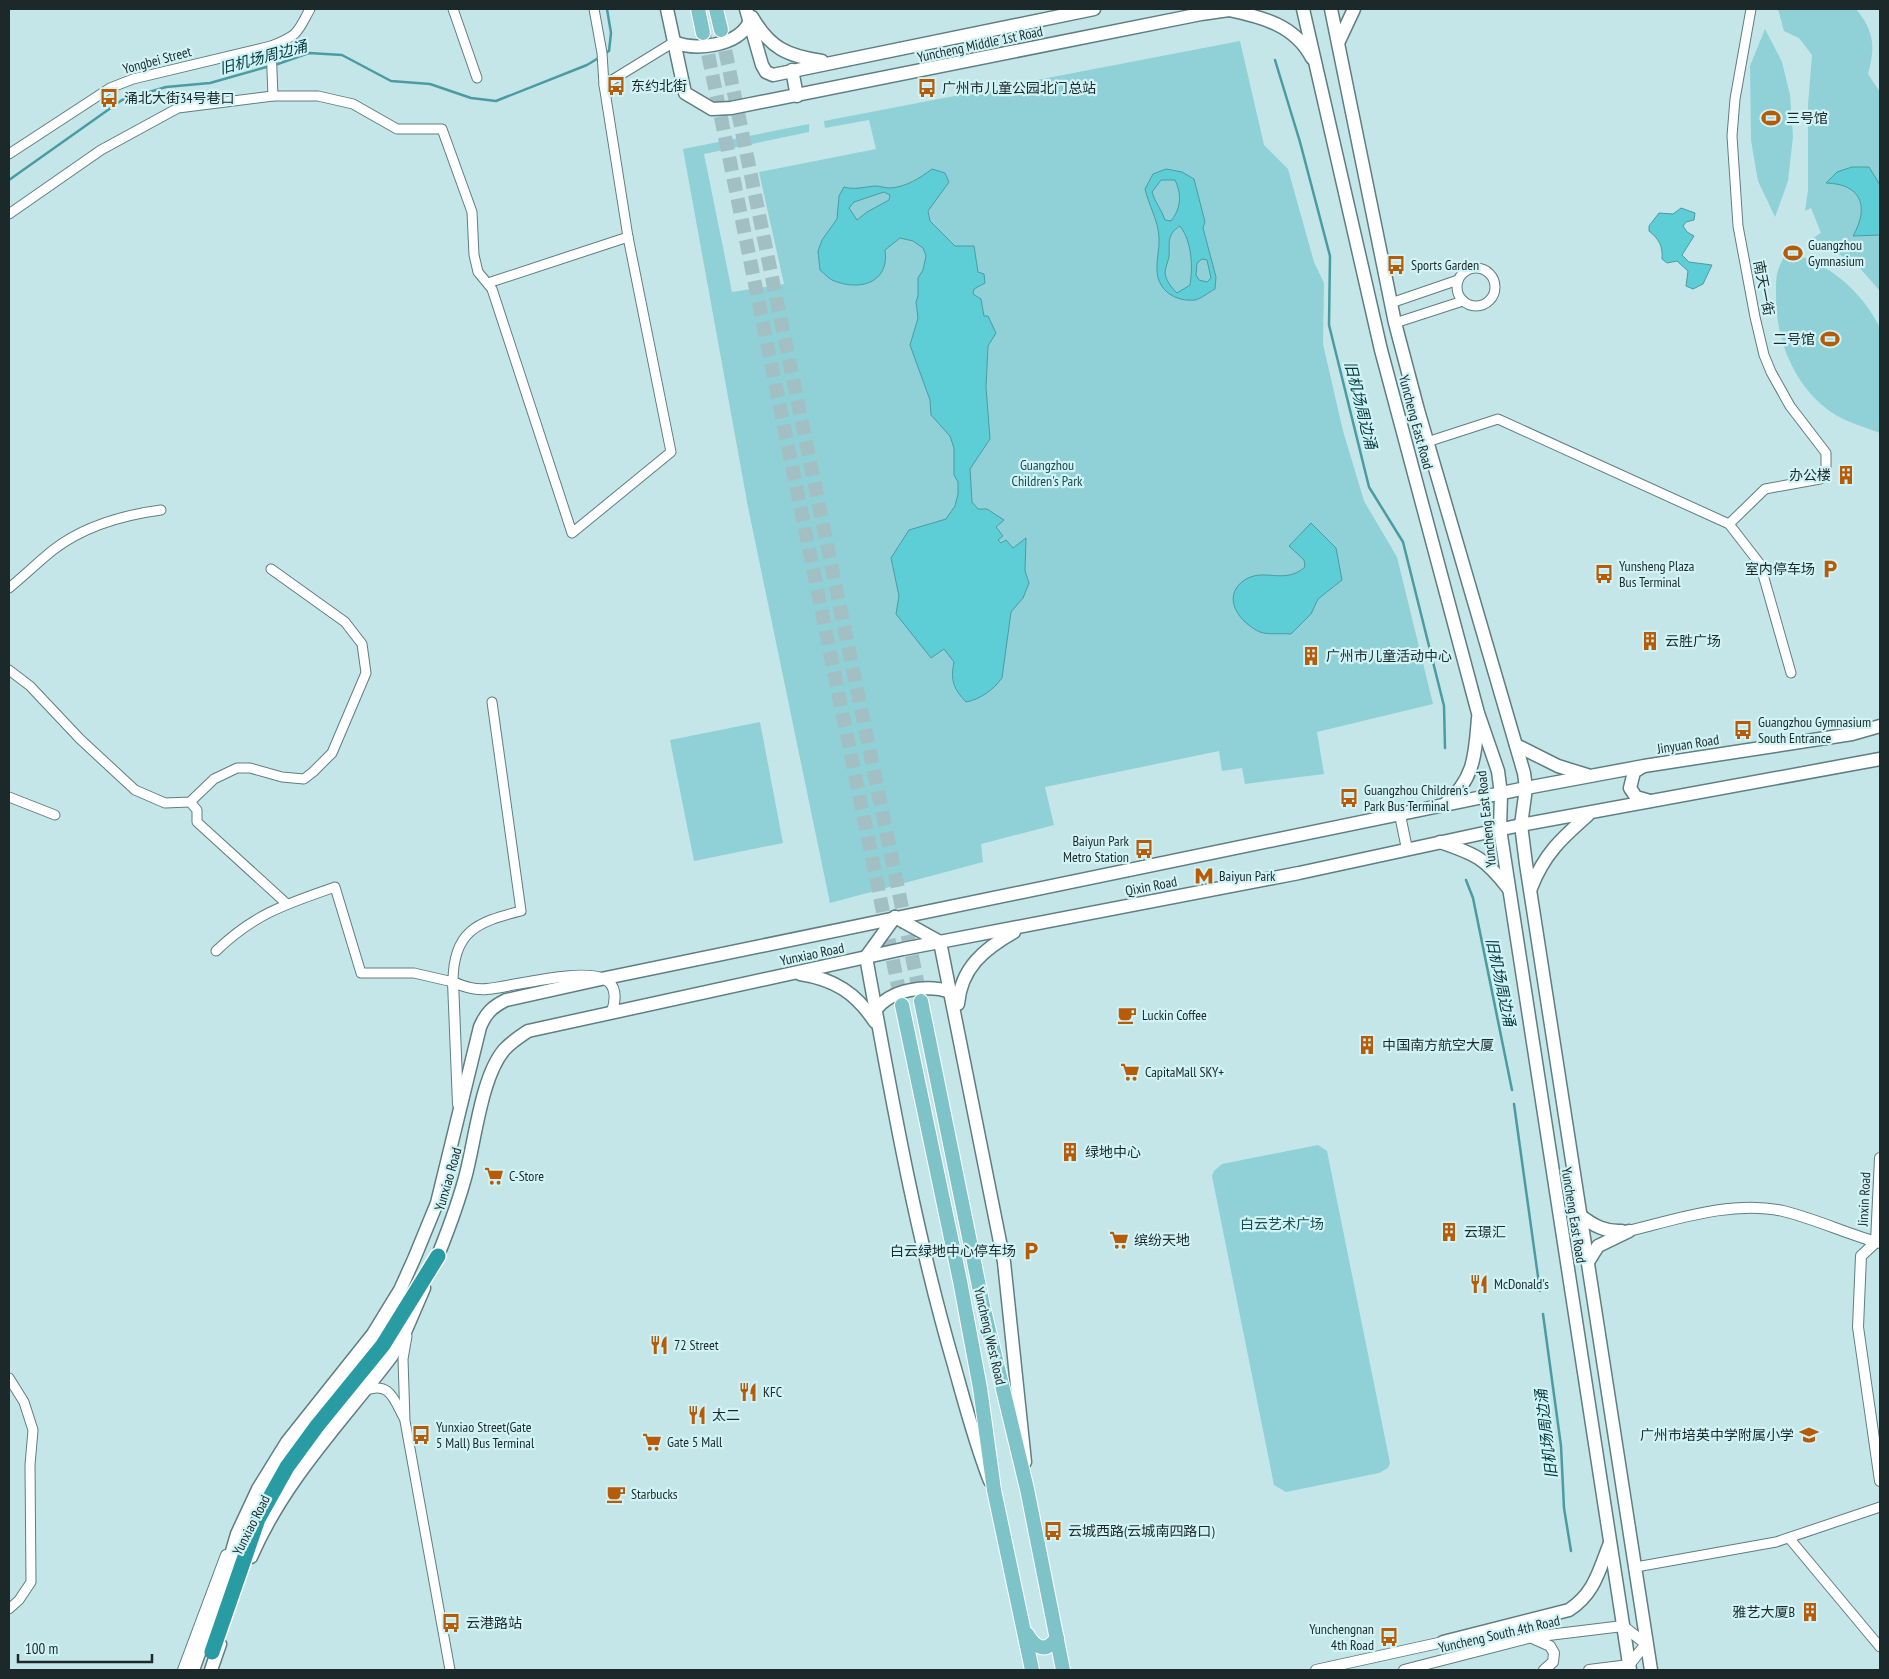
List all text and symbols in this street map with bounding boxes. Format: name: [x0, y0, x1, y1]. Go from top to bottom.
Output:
street label: Yuncheng Middle 1st Road: [916, 22, 1044, 66]
water label: 旧机场周边涌: [217, 36, 311, 78]
street label: Yongbei Street: [121, 42, 193, 78]
bus stop icon: 东约北街: [605, 75, 627, 97]
place label: 东约北街: [631, 77, 687, 95]
bus stop icon: 广州市儿童公园北门总站: [916, 77, 938, 99]
place label: 广州市儿童公园北门总站: [942, 79, 1096, 97]
bus stop icon: 涌北大街34号巷口: [98, 87, 120, 109]
place label: 涌北大街34号巷口: [124, 89, 235, 107]
sports icon: 三号馆: [1760, 107, 1782, 129]
place label: 三号馆: [1786, 109, 1828, 127]
place label: Guangzhou Gymnasium: [1808, 236, 1864, 270]
sports icon: Guangzhou Gymnasium: [1782, 242, 1804, 264]
bus stop icon: Sports Garden: [1385, 254, 1407, 276]
place label: Sports Garden: [1411, 256, 1479, 274]
street label: 南天一街: [1750, 259, 1778, 317]
sports icon: 二号馆: [1819, 328, 1841, 350]
place label: 二号馆: [1773, 330, 1815, 348]
water label: 旧机场周边涌: [1341, 359, 1382, 453]
street label: Yuncheng East Road: [1395, 373, 1437, 471]
park label: Guangzhou Children's Park: [1011, 456, 1083, 490]
building icon: 办公楼: [1835, 464, 1857, 486]
place label: 办公楼: [1789, 466, 1831, 484]
place label: Yunsheng Plaza Bus Terminal: [1619, 557, 1694, 591]
parking icon: 室内停车场: [1819, 558, 1841, 580]
place label: 室内停车场: [1745, 560, 1815, 578]
bus stop icon: Yunsheng Plaza Bus Terminal: [1593, 563, 1615, 585]
building icon: 云胜广场: [1639, 630, 1661, 652]
place label: 云胜广场: [1665, 632, 1721, 650]
building icon: 广州市儿童活动中心: [1300, 645, 1322, 667]
place label: 广州市儿童活动中心: [1326, 647, 1452, 665]
place label: Guangzhou Gymnasium South Entrance: [1758, 713, 1871, 747]
bus stop icon: Guangzhou Gymnasium South Entrance: [1732, 719, 1754, 741]
street label: Jinyuan Road: [1655, 730, 1720, 758]
street label: Yuncheng East Road: [1472, 770, 1500, 868]
place label: Guangzhou Children's Park Bus Terminal: [1364, 781, 1469, 815]
bus stop icon: Guangzhou Children's Park Bus Terminal: [1338, 787, 1360, 809]
place label: Baiyun Park Metro Station: [1063, 832, 1130, 866]
bus stop icon: Baiyun Park Metro Station: [1133, 838, 1155, 860]
metro station icon: Baiyun Park: [1193, 865, 1215, 887]
place label: Baiyun Park: [1219, 867, 1276, 885]
street label: Qixin Road: [1123, 872, 1179, 900]
water label: 旧机场周边涌: [1482, 936, 1520, 1030]
street label: Yunxiao Road: [778, 938, 846, 970]
cafe icon: Luckin Coffee: [1116, 1004, 1138, 1026]
place label: Luckin Coffee: [1142, 1006, 1207, 1024]
building icon: 中国南方航空大厦: [1356, 1034, 1378, 1056]
place label: 中国南方航空大厦: [1382, 1036, 1494, 1054]
supermarket icon: CapitaMall SKY+: [1119, 1061, 1141, 1083]
place label: CapitaMall SKY+: [1145, 1063, 1224, 1081]
building icon: 绿地中心: [1059, 1141, 1081, 1163]
place label: 绿地中心: [1085, 1143, 1141, 1161]
street label: Yunxiao Road: [430, 1145, 466, 1213]
supermarket icon: C-Store: [483, 1165, 505, 1187]
street label: Yuncheng East Road: [1558, 1166, 1590, 1264]
place label: C-Store: [509, 1167, 544, 1185]
street label: Jinxin Road: [1854, 1171, 1874, 1228]
park label: 白云艺术广场: [1240, 1215, 1324, 1233]
building icon: 云璟汇: [1438, 1221, 1460, 1243]
place label: 云璟汇: [1464, 1223, 1506, 1241]
supermarket icon: 缤纷天地: [1108, 1229, 1130, 1251]
place label: 缤纷天地: [1134, 1231, 1190, 1249]
parking icon: 白云绿地中心停车场: [1020, 1240, 1042, 1262]
place label: 白云绿地中心停车场: [890, 1242, 1016, 1260]
restaurant icon: McDonald's: [1468, 1273, 1490, 1295]
place label: McDonald's: [1494, 1275, 1549, 1293]
street label: Yuncheng West Road: [970, 1285, 1010, 1387]
restaurant icon: 72 Street: [648, 1334, 670, 1356]
place label: 72 Street: [674, 1336, 719, 1354]
restaurant icon: KFC: [737, 1381, 759, 1403]
place label: KFC: [763, 1383, 783, 1401]
water label: 旧机场周边涌: [1531, 1386, 1561, 1480]
restaurant icon: 太二: [686, 1404, 708, 1426]
place label: 太二: [712, 1406, 740, 1424]
place label: Yunxiao Street(Gate 5 Mall) Bus Terminal: [436, 1418, 535, 1452]
bus stop icon: Yunxiao Street(Gate 5 Mall) Bus Terminal: [410, 1424, 432, 1446]
school or university icon: 广州市培英中学附属小学: [1798, 1424, 1820, 1446]
place label: 广州市培英中学附属小学: [1640, 1426, 1794, 1444]
supermarket icon: Gate 5 Mall: [641, 1431, 663, 1453]
place label: Gate 5 Mall: [667, 1433, 723, 1451]
cafe icon: Starbucks: [605, 1483, 627, 1505]
place label: Starbucks: [631, 1485, 678, 1503]
street label: Yunxiao Road: [228, 1492, 274, 1558]
bus stop icon: 云城西路(云城南四路口): [1042, 1520, 1064, 1542]
place label: 云城西路(云城南四路口): [1068, 1522, 1215, 1540]
building icon: 雅艺大厦B: [1799, 1601, 1821, 1623]
place label: 雅艺大厦B: [1732, 1603, 1795, 1621]
street label: Yuncheng South 4th Road: [1437, 1611, 1561, 1657]
bus stop icon: 云港路站: [440, 1612, 462, 1634]
place label: 云港路站: [466, 1614, 522, 1632]
place label: Yunchengnan 4th Road: [1309, 1620, 1374, 1654]
bus stop icon: Yunchengnan 4th Road: [1378, 1626, 1400, 1648]
scale bar: [18, 1632, 151, 1664]
text: 100 m: [25, 1639, 58, 1658]

